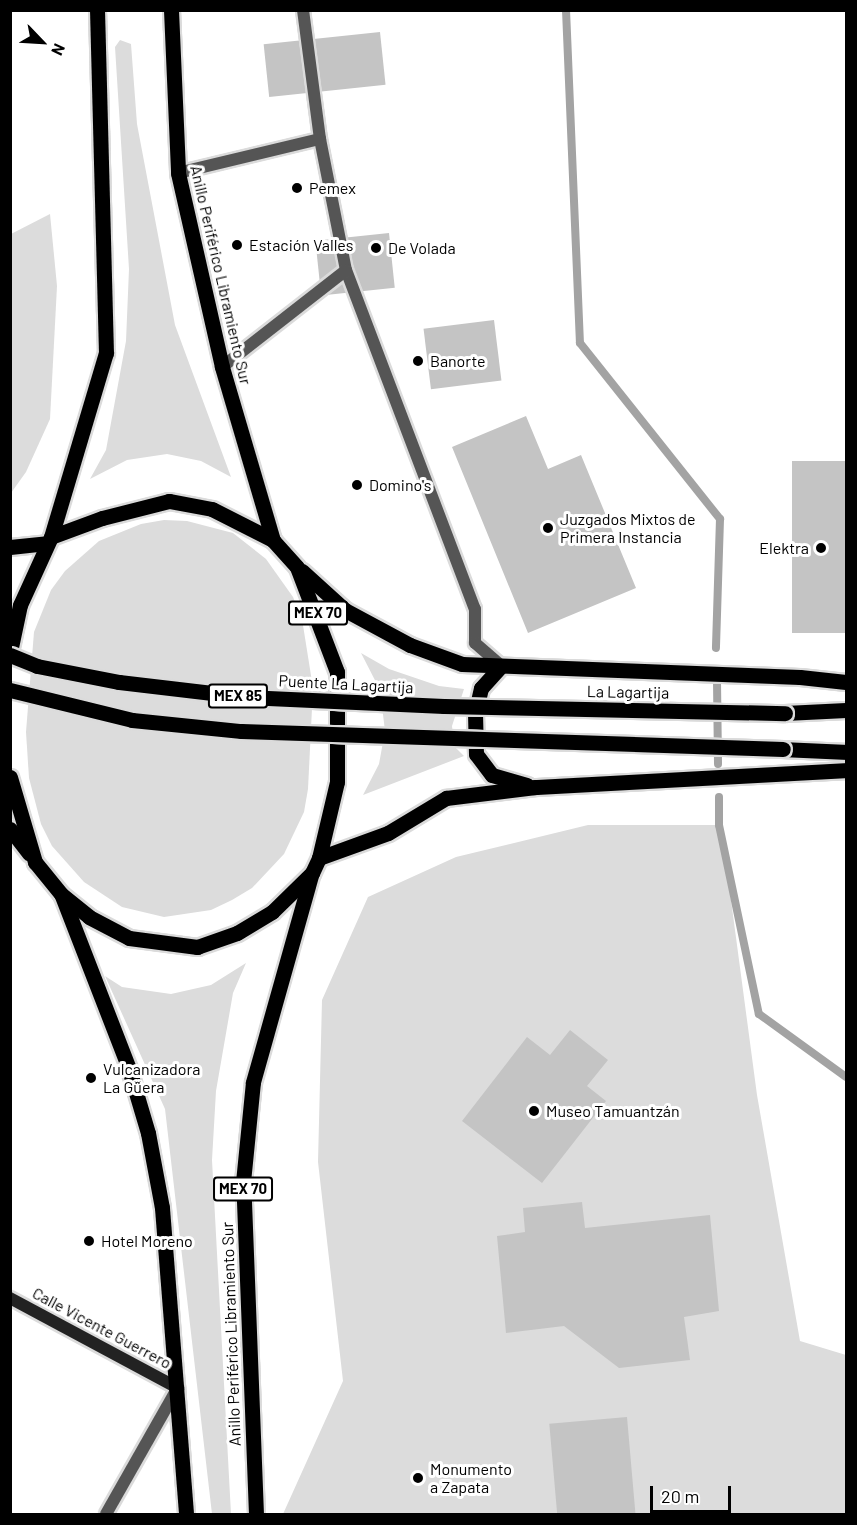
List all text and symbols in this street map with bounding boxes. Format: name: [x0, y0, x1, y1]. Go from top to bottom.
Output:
north arrow: [12, 12, 72, 72]
text: N: [48, 41, 70, 59]
street label: Anillo Periférico Libramiento Sur: [186, 163, 256, 387]
place label: Pemex: [309, 178, 356, 198]
marker: Pemex: [290, 181, 304, 195]
place label: Estación Valles: [249, 235, 353, 255]
marker: Estación Valles: [230, 238, 244, 252]
place label: De Volada: [388, 238, 456, 258]
marker: De Volada: [369, 241, 383, 255]
place label: Banorte: [430, 351, 486, 371]
marker: Banorte: [411, 354, 425, 368]
place label: Domino's: [369, 475, 431, 495]
marker: Domino's: [350, 478, 364, 492]
place label: Juzgados Mixtos de Primera Instancia: [560, 509, 696, 547]
marker: Juzgados Mixtos de Primera Instancia: [541, 521, 555, 535]
place label: Elektra: [759, 538, 809, 558]
marker: Elektra: [814, 541, 828, 555]
road number: MEX 70: [288, 601, 348, 625]
street label: Puente La Lagartija: [278, 671, 414, 697]
street label: La Lagartija: [587, 682, 669, 702]
road number: MEX 85: [206, 684, 270, 708]
place label: Vulcanizadora La Güera: [103, 1059, 200, 1097]
marker: Vulcanizadora La Güera: [84, 1071, 98, 1085]
place label: Museo Tamuantzán: [546, 1101, 680, 1121]
marker: Museo Tamuantzán: [527, 1104, 541, 1118]
road number: MEX 70: [213, 1177, 273, 1201]
street label: Anillo Periférico Libramiento Sur: [217, 1222, 245, 1446]
place label: Hotel Moreno: [101, 1231, 193, 1251]
marker: Hotel Moreno: [82, 1234, 96, 1248]
street label: Calle Vicente Guerrero: [29, 1283, 175, 1373]
place label: Monumento a Zapata: [430, 1459, 512, 1497]
marker: Monumento a Zapata: [411, 1471, 425, 1485]
scale bar: [653, 1474, 734, 1512]
text: 20 m: [661, 1485, 699, 1507]

